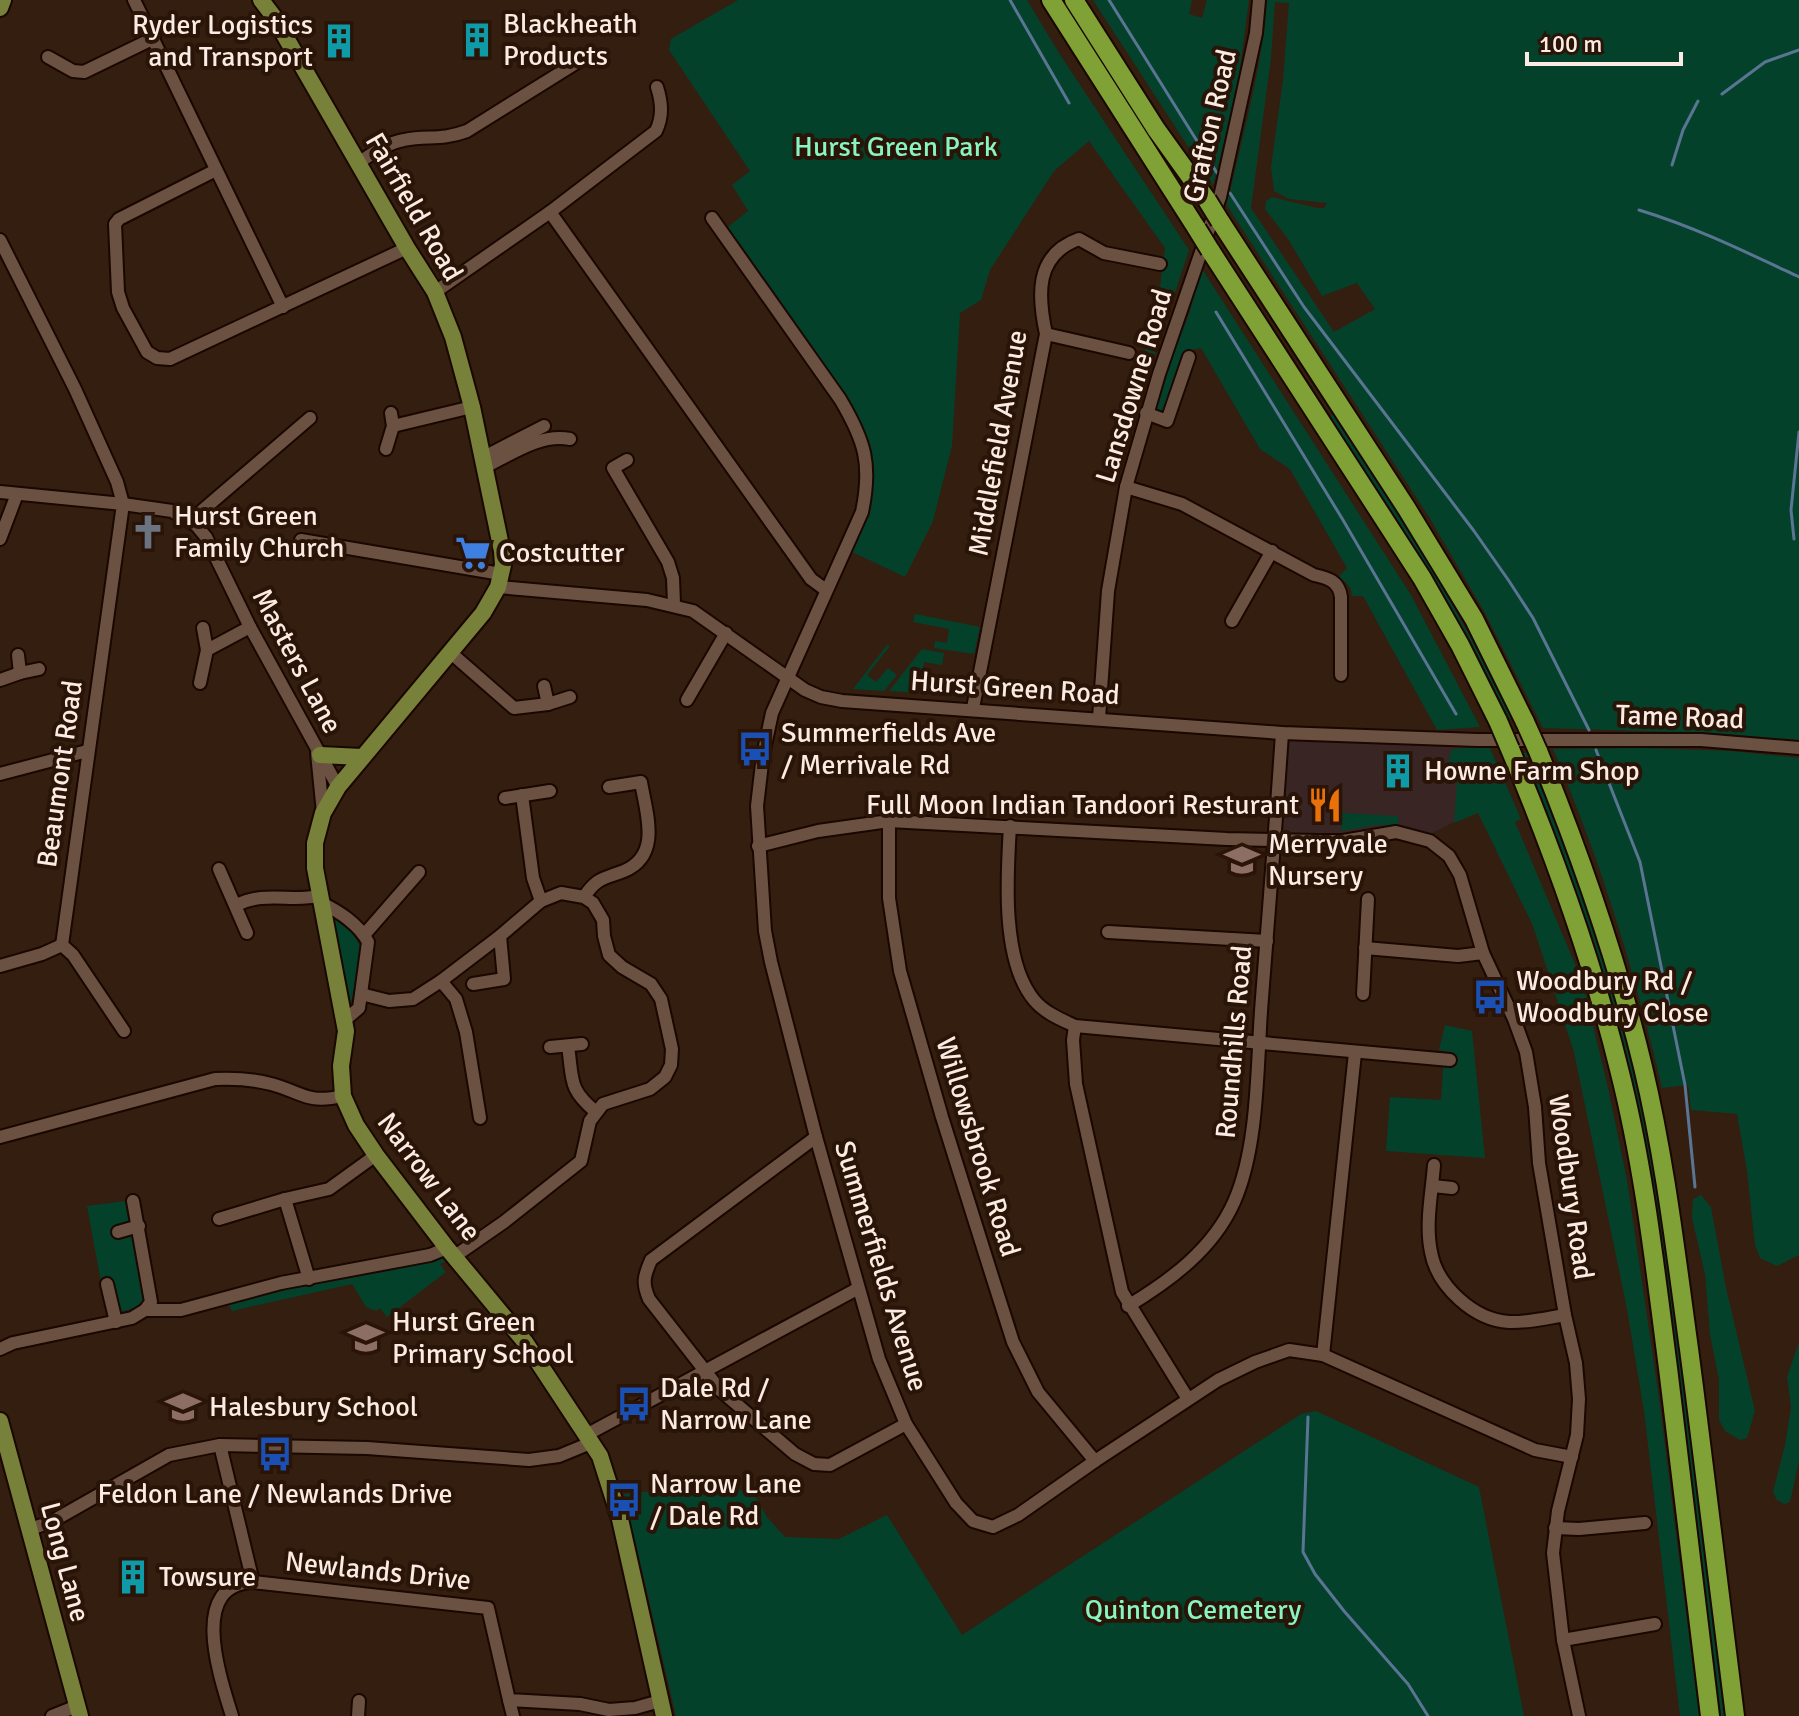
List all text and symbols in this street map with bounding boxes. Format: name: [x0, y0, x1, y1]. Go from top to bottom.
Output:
place label: Blackheath Products: [503, 7, 638, 73]
place label: Ryder Logistics and Transport: [132, 8, 313, 74]
scale bar: [1527, 16, 1681, 66]
building icon: Blackheath Products: [458, 21, 496, 59]
building icon: Ryder Logistics and Transport: [320, 22, 358, 60]
text: 100 m: [1539, 29, 1602, 59]
street label: Grafton Road: [1176, 46, 1244, 206]
street label: Fairfield Road: [358, 127, 470, 287]
park label: Hurst Green Park: [794, 130, 998, 164]
street label: Lansdowne Road: [1088, 285, 1180, 487]
street label: Middlefield Avenue: [961, 327, 1035, 559]
place label: Hurst Green Family Church: [174, 499, 345, 565]
church icon: Hurst Green Family Church: [129, 513, 167, 551]
supermarket icon: Costcutter: [454, 534, 492, 572]
place label: Costcutter: [499, 536, 625, 570]
street label: Masters Lane: [245, 583, 349, 739]
street label: Hurst Green Road: [909, 664, 1121, 712]
street label: Beaumont Road: [30, 678, 90, 870]
street label: Tame Road: [1615, 698, 1745, 736]
place label: Summerfields Ave / Merrivale Rd: [781, 716, 996, 782]
bus stop icon: Summerfields Ave / Merrivale Rd: [736, 730, 774, 768]
building icon: Howne Farm Shop: [1379, 752, 1417, 790]
place label: Howne Farm Shop: [1424, 754, 1640, 788]
restaurant icon: Full Moon Indian Tandoori Resturant: [1306, 786, 1344, 824]
place label: Full Moon Indian Tandoori Resturant: [866, 788, 1299, 822]
place label: Merryvale Nursery: [1268, 827, 1388, 893]
school or university icon: Merryvale Nursery: [1223, 841, 1261, 879]
street label: Roundhills Road: [1209, 944, 1259, 1140]
place label: Woodbury Rd / Woodbury Close: [1516, 964, 1709, 1030]
bus stop icon: Woodbury Rd / Woodbury Close: [1471, 978, 1509, 1016]
street label: Willowsbrook Road: [928, 1033, 1028, 1261]
street label: Woodbury Road: [1541, 1092, 1601, 1282]
street label: Narrow Lane: [370, 1106, 488, 1248]
street label: Summerfields Avenue: [827, 1137, 935, 1395]
place label: Hurst Green Primary School: [392, 1305, 574, 1371]
school or university icon: Hurst Green Primary School: [347, 1319, 385, 1357]
place label: Dale Rd / Narrow Lane: [660, 1371, 812, 1437]
bus stop icon: Dale Rd / Narrow Lane: [615, 1385, 653, 1423]
school or university icon: Halesbury School: [164, 1388, 202, 1426]
place label: Halesbury School: [209, 1390, 418, 1424]
bus stop icon: Feldon Lane / Newlands Drive: [256, 1435, 294, 1473]
place label: Narrow Lane / Dale Rd: [650, 1467, 802, 1533]
place label: Feldon Lane / Newlands Drive: [97, 1477, 453, 1511]
bus stop icon: Narrow Lane / Dale Rd: [605, 1481, 643, 1519]
street label: Long Lane: [33, 1498, 97, 1626]
street label: Newlands Drive: [283, 1544, 473, 1598]
building icon: Towsure: [114, 1558, 152, 1596]
place label: Towsure: [159, 1560, 256, 1594]
park label: Quinton Cemetery: [1085, 1593, 1301, 1627]

